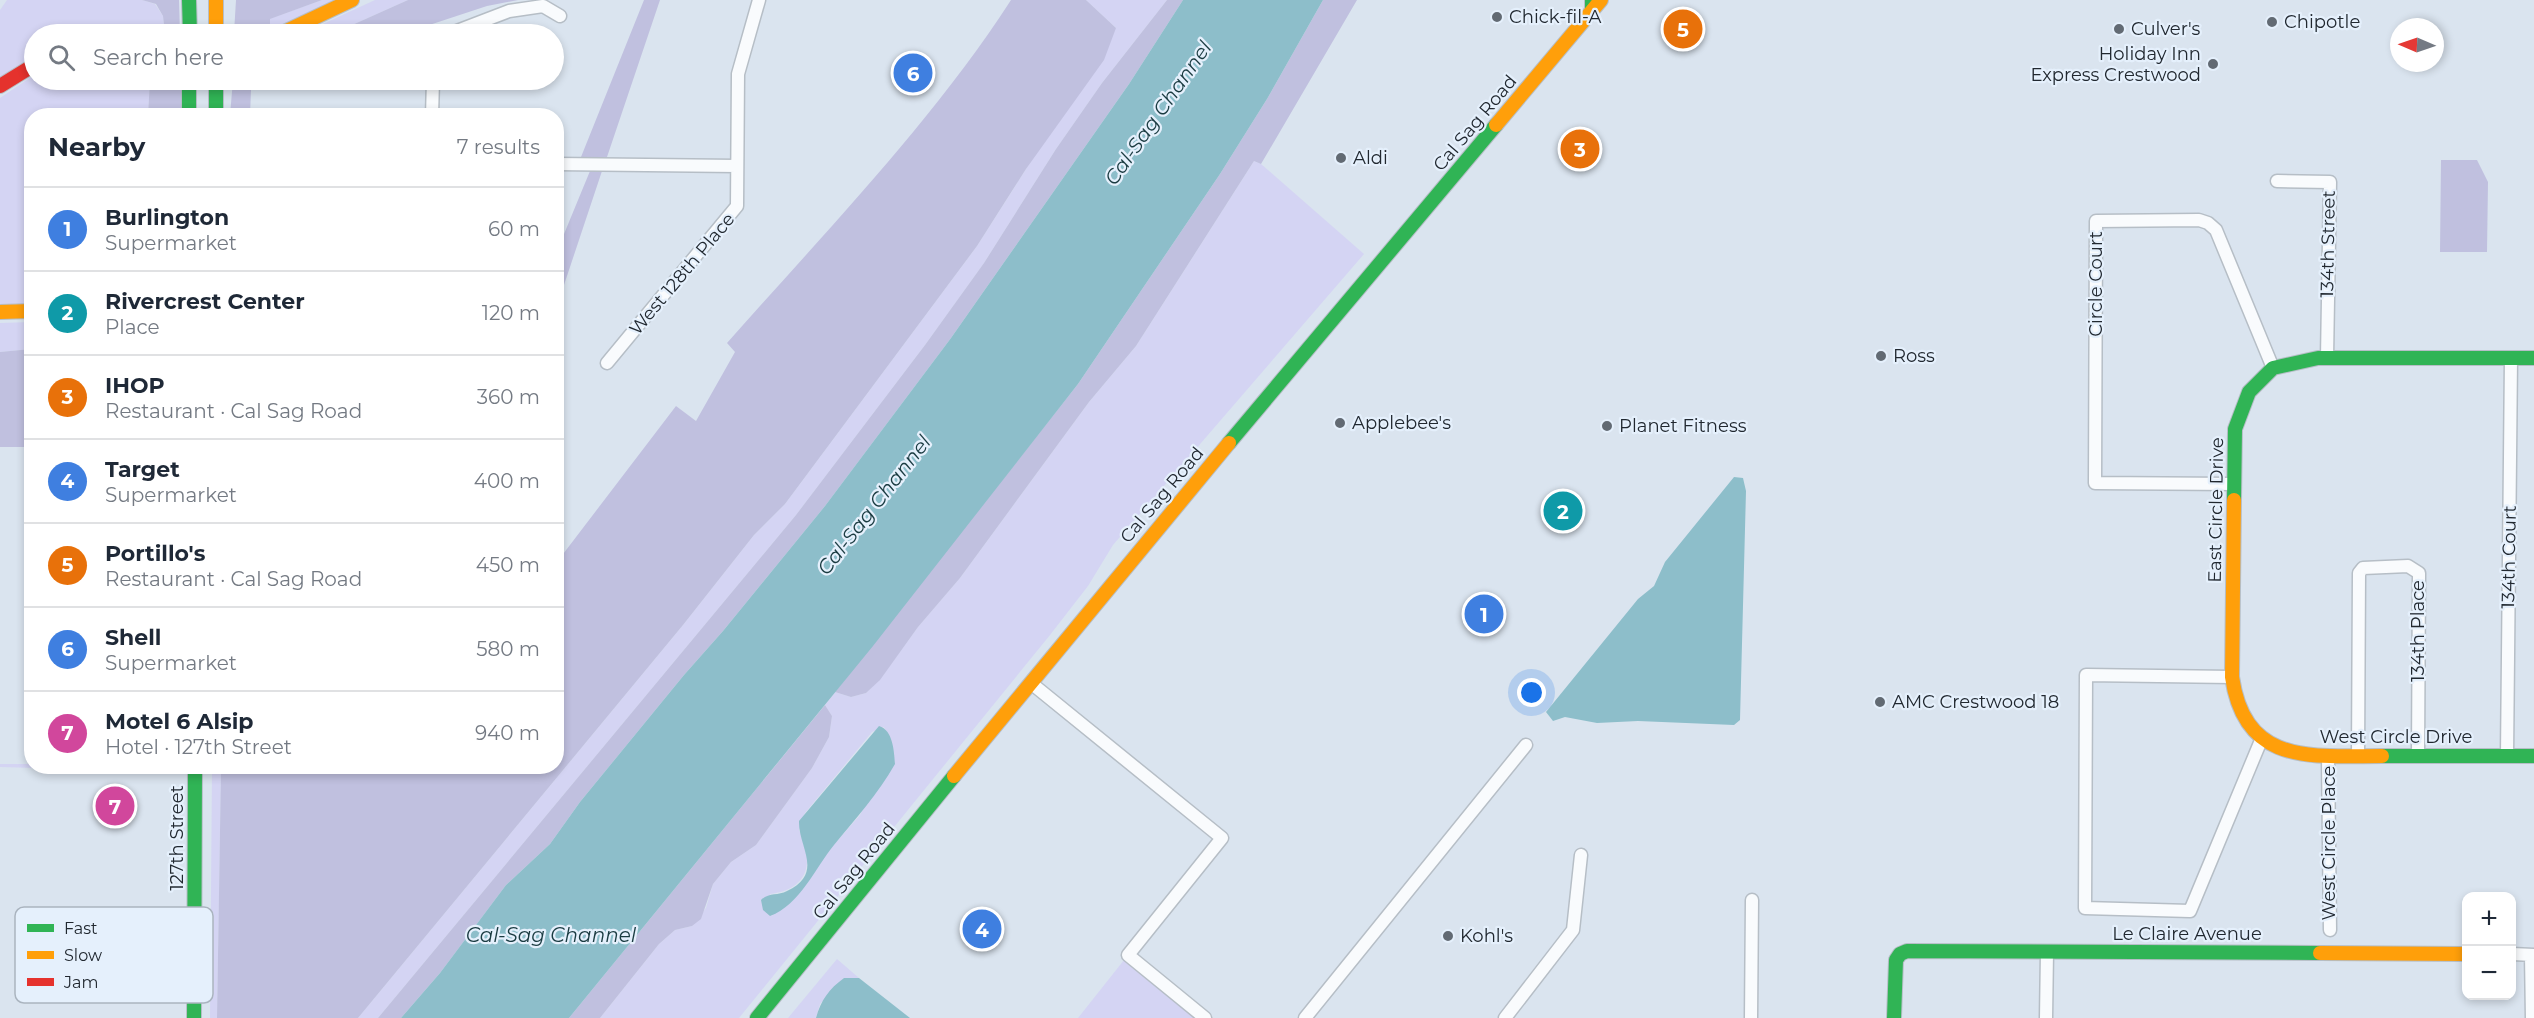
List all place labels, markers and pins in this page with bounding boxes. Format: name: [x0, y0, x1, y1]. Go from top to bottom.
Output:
place label: Chick-fil-A: [1509, 6, 1602, 28]
pin: 5: [1664, 6, 1702, 51]
marker: Chick-fil-A: [1490, 10, 1504, 24]
place label: Chipotle: [2284, 11, 2360, 33]
marker: Chipotle: [2265, 15, 2279, 29]
place label: Culver's: [2131, 18, 2201, 40]
marker: Culver's: [2112, 22, 2126, 36]
place label: Holiday Inn Express Crestwood: [2030, 43, 2201, 86]
pin: 6: [894, 50, 932, 96]
marker: Holiday Inn Express Crestwood: [2206, 57, 2220, 71]
pin: 3: [1560, 126, 1600, 172]
place label: Aldi: [1353, 147, 1388, 169]
marker: Aldi: [1334, 151, 1348, 165]
place label: Ross: [1893, 345, 1935, 367]
marker: Ross: [1874, 349, 1888, 363]
place label: Applebee's: [1352, 412, 1451, 434]
place label: Planet Fitness: [1619, 415, 1747, 437]
marker: Applebee's: [1333, 416, 1347, 430]
marker: Planet Fitness: [1600, 419, 1614, 433]
pin: 2: [1544, 488, 1582, 534]
pin: 1: [1464, 592, 1504, 636]
place label: AMC Crestwood 18: [1892, 691, 2059, 713]
marker: AMC Crestwood 18: [1873, 695, 1887, 709]
pin: 7: [96, 784, 134, 828]
pin: 4: [962, 906, 1002, 952]
place label: Kohl's: [1460, 925, 1513, 947]
marker: Kohl's: [1441, 929, 1455, 943]

